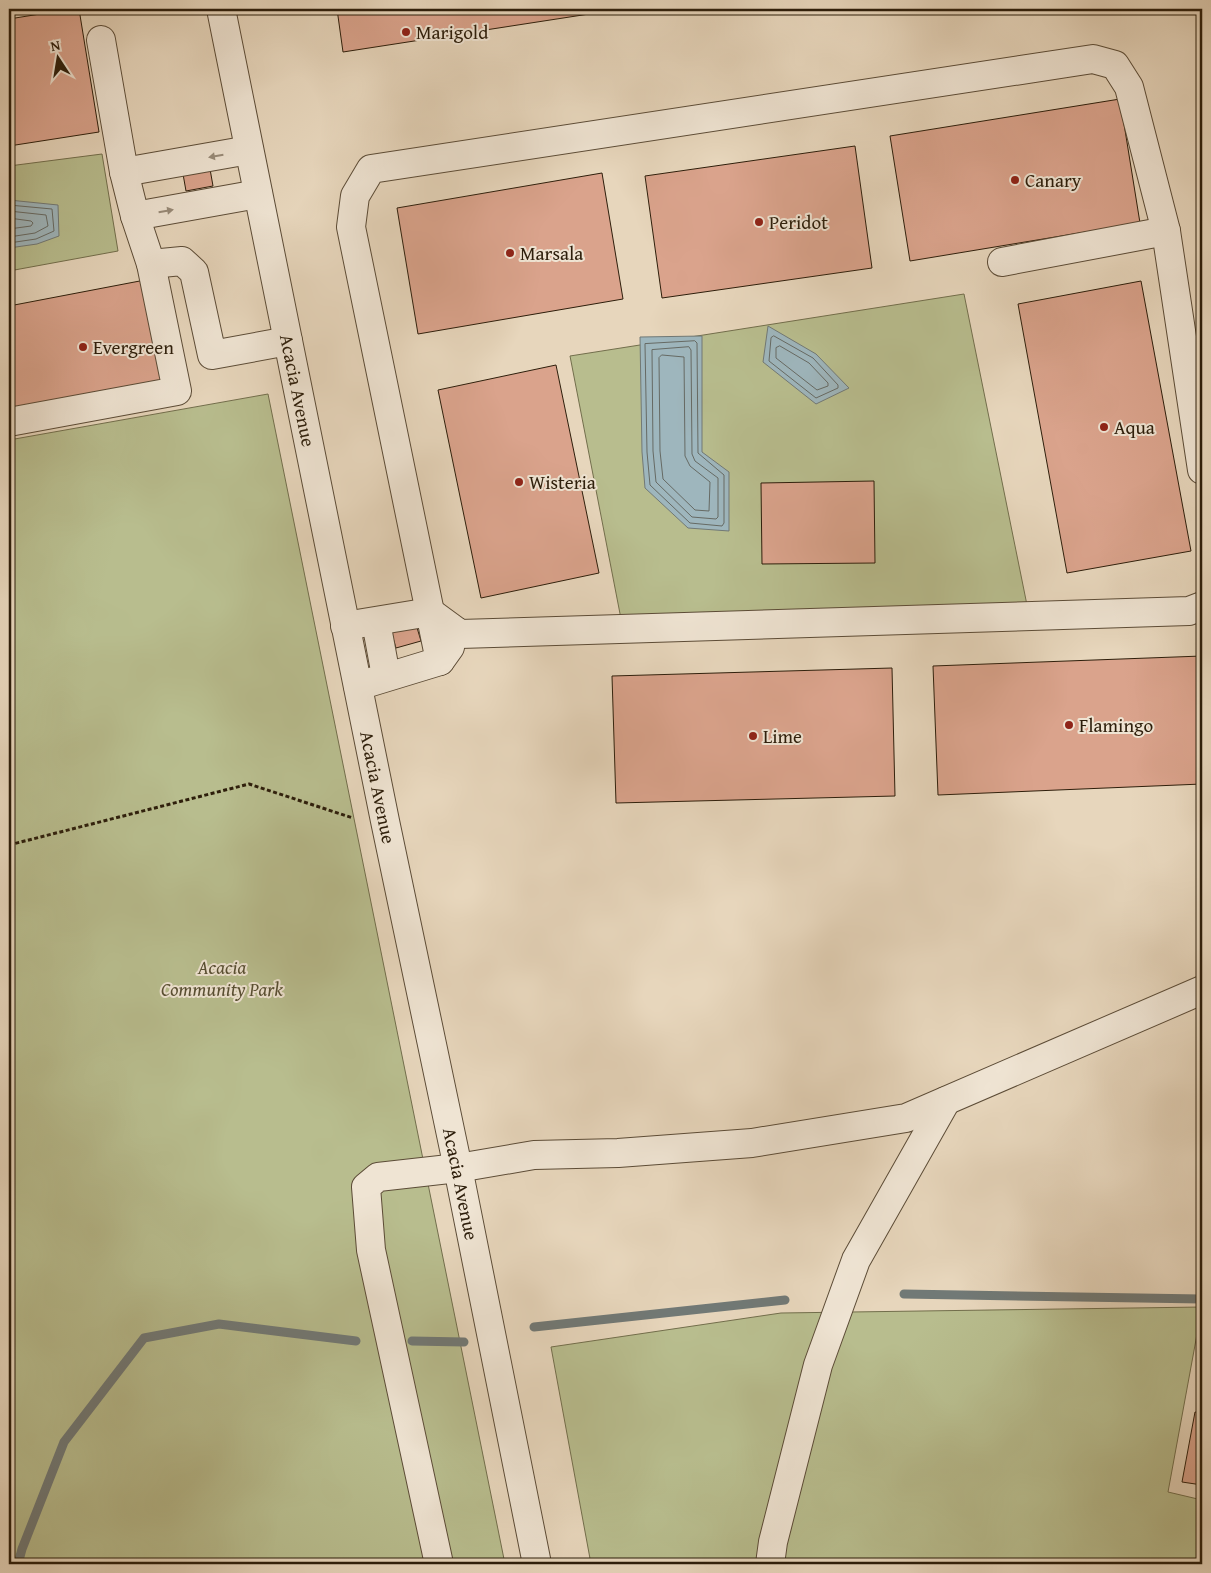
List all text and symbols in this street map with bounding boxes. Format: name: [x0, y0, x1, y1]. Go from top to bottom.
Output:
place label: Marigold: [416, 18, 489, 46]
marker: Marigold: [400, 26, 412, 38]
north arrow: [32, 32, 82, 82]
text: N: [49, 34, 63, 56]
one-way arrow: [207, 152, 223, 160]
place label: Canary: [1025, 166, 1082, 194]
marker: Canary: [1009, 174, 1021, 186]
one-way arrow: [158, 206, 174, 214]
place label: Peridot: [769, 208, 828, 236]
marker: Peridot: [753, 216, 765, 228]
place label: Marsala: [520, 239, 583, 267]
marker: Marsala: [504, 247, 516, 259]
street label: Acacia Avenue: [273, 331, 323, 449]
place label: Evergreen: [93, 333, 174, 361]
marker: Evergreen: [77, 341, 89, 353]
place label: Aqua: [1114, 413, 1155, 441]
marker: Aqua: [1098, 421, 1110, 433]
place label: Wisteria: [529, 468, 596, 496]
marker: Wisteria: [513, 476, 525, 488]
place label: Flamingo: [1079, 711, 1153, 739]
marker: Flamingo: [1063, 719, 1075, 731]
place label: Lime: [763, 722, 802, 750]
street label: Acacia Avenue: [353, 728, 403, 846]
marker: Lime: [747, 730, 759, 742]
park label: Acacia Community Park: [161, 953, 283, 1003]
street label: Acacia Avenue: [436, 1125, 486, 1243]

